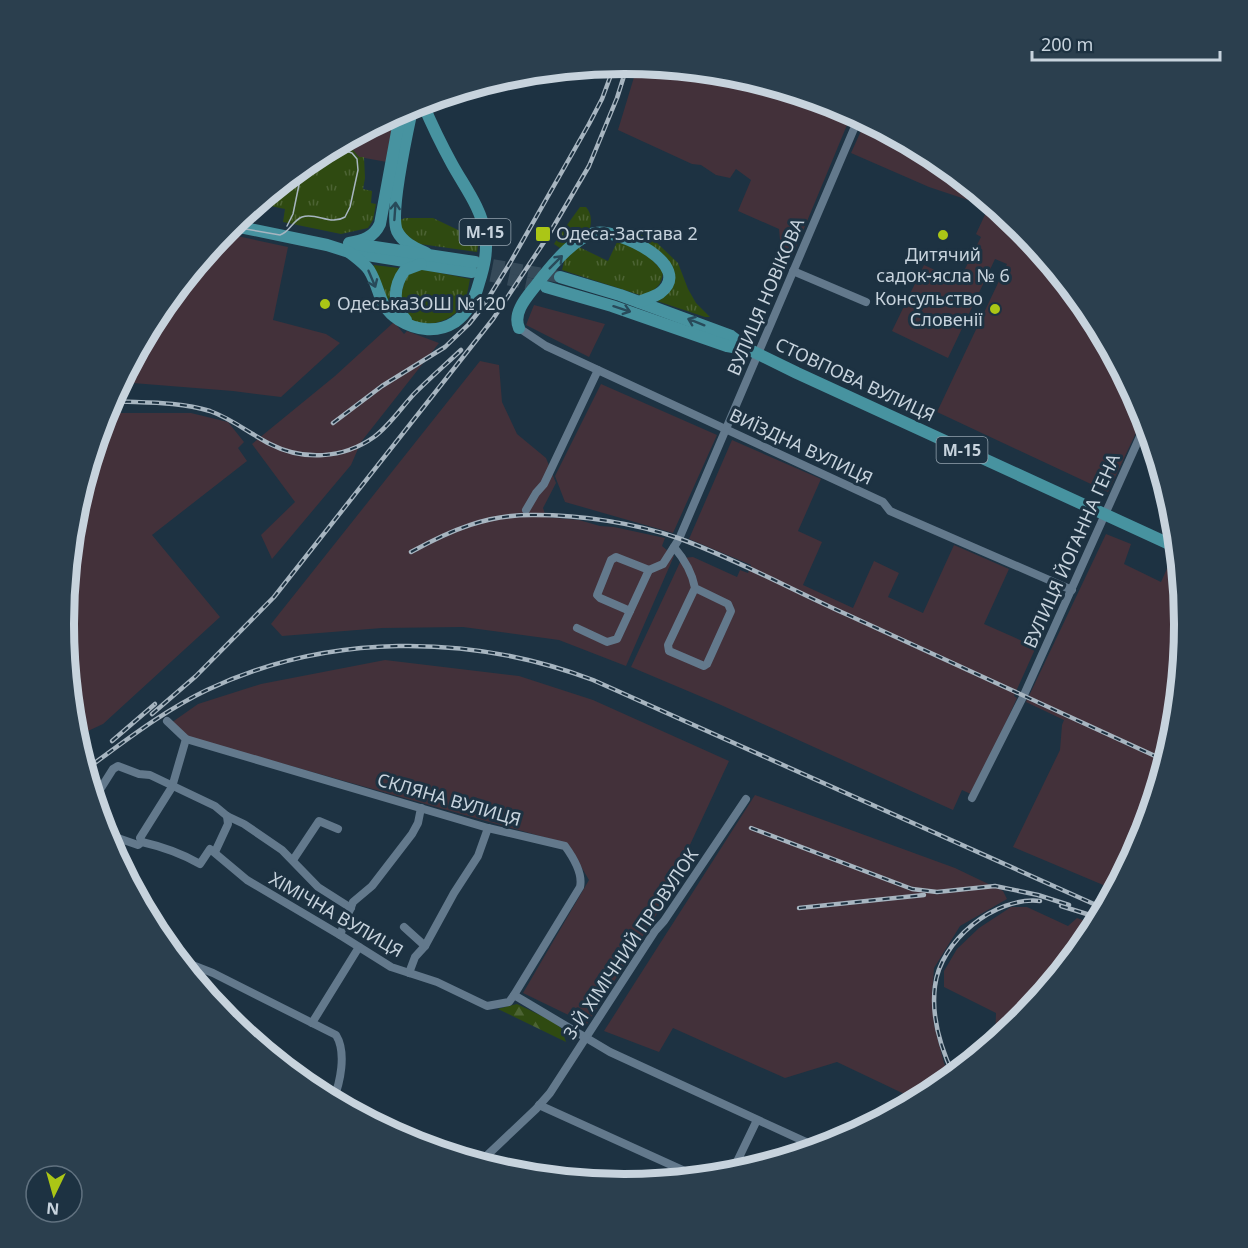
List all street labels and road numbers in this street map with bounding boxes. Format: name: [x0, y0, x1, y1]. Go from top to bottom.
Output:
street label: ВУЛИЦЯ НОВІКОВА: [721, 214, 809, 379]
road number: М-15: [460, 219, 510, 245]
street label: СТОВПОВА ВУЛИЦЯ: [772, 332, 939, 427]
street label: ВИЇЗДНА ВУЛИЦЯ: [726, 402, 877, 490]
road number: М-15: [936, 437, 988, 463]
street label: ВУЛИЦЯ ЙОГАННА ГЕНА: [1017, 449, 1125, 652]
street label: СКЛЯНА ВУЛИЦЯ: [375, 767, 524, 831]
street label: 3-Й ХІМІЧНИЙ ПРОВУЛОК: [557, 843, 704, 1044]
street label: ХІМІЧНА ВУЛИЦЯ: [265, 866, 408, 962]

